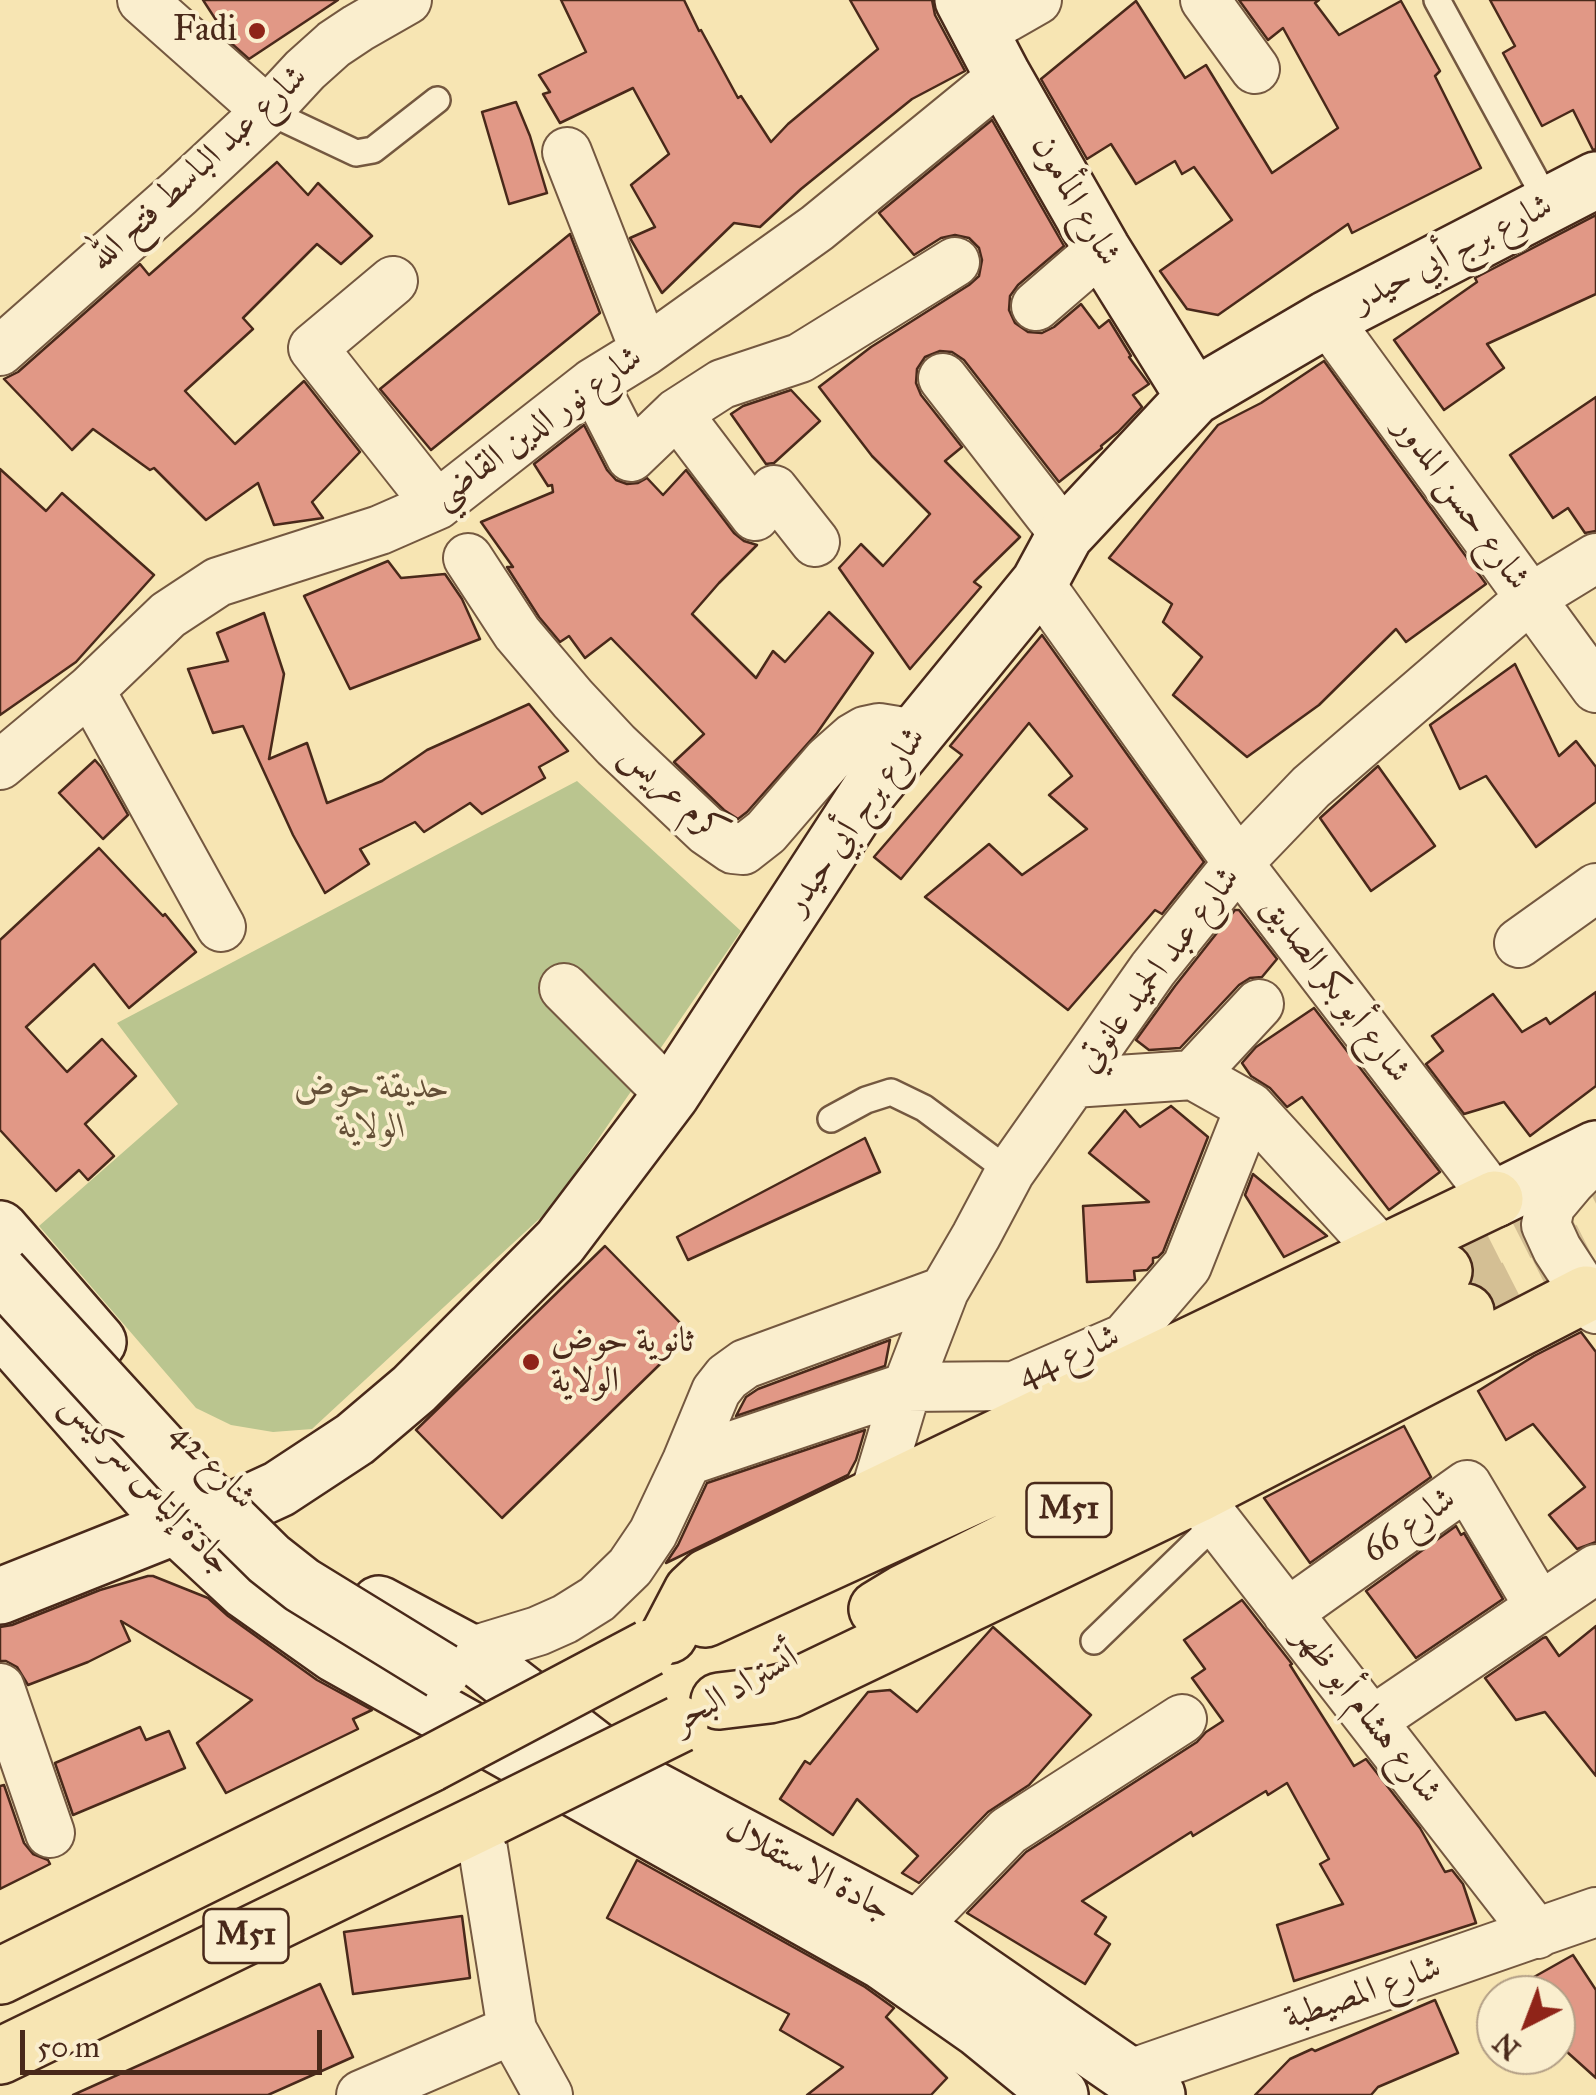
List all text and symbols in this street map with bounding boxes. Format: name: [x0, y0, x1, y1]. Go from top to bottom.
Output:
place label: Fadi: [173, 10, 237, 52]
marker: Fadi: [246, 20, 268, 42]
street label: شارع عبد الباسط فتح الله: [81, 57, 317, 281]
street label: شارع المأمون: [1021, 128, 1129, 274]
street label: شارع برج أبي حيدر: [1346, 186, 1560, 322]
street label: شارع نور الدين القاضي: [425, 338, 651, 518]
street label: شارع حسن المدور: [1384, 409, 1538, 599]
street label: شارع برج أبي حيدر: [776, 719, 936, 923]
street label: كرم عريس: [610, 735, 736, 853]
street label: شارع عبد الحميد عانوتي: [1068, 859, 1250, 1081]
street label: شارع أبو بكر الصديق: [1251, 888, 1419, 1092]
park label: حديقة حوض الولاية: [294, 1067, 450, 1149]
street label: شارع 44: [1011, 1316, 1127, 1398]
place label: ثانوية حوض الولاية: [551, 1321, 694, 1403]
marker: ثانوية حوض الولاية: [520, 1351, 542, 1373]
street label: جادة إلياس سركيس: [51, 1385, 241, 1585]
street label: شارع 42: [160, 1415, 264, 1519]
street label: شارع 66: [1355, 1479, 1465, 1573]
road number: M51: [1026, 1483, 1112, 1537]
street label: شارع هشام أبو ظهر: [1284, 1617, 1450, 1813]
street label: أتستراد البحر: [665, 1637, 807, 1743]
street label: جادة الاستقلال: [718, 1809, 898, 1931]
road number: M51: [204, 1909, 288, 1963]
street label: شارع المصيطبة: [1279, 1948, 1447, 2040]
north arrow: [1476, 1975, 1576, 2075]
scale bar: [25, 2010, 328, 2072]
text: N: [1486, 2025, 1527, 2067]
text: 50 m: [37, 2029, 100, 2065]

